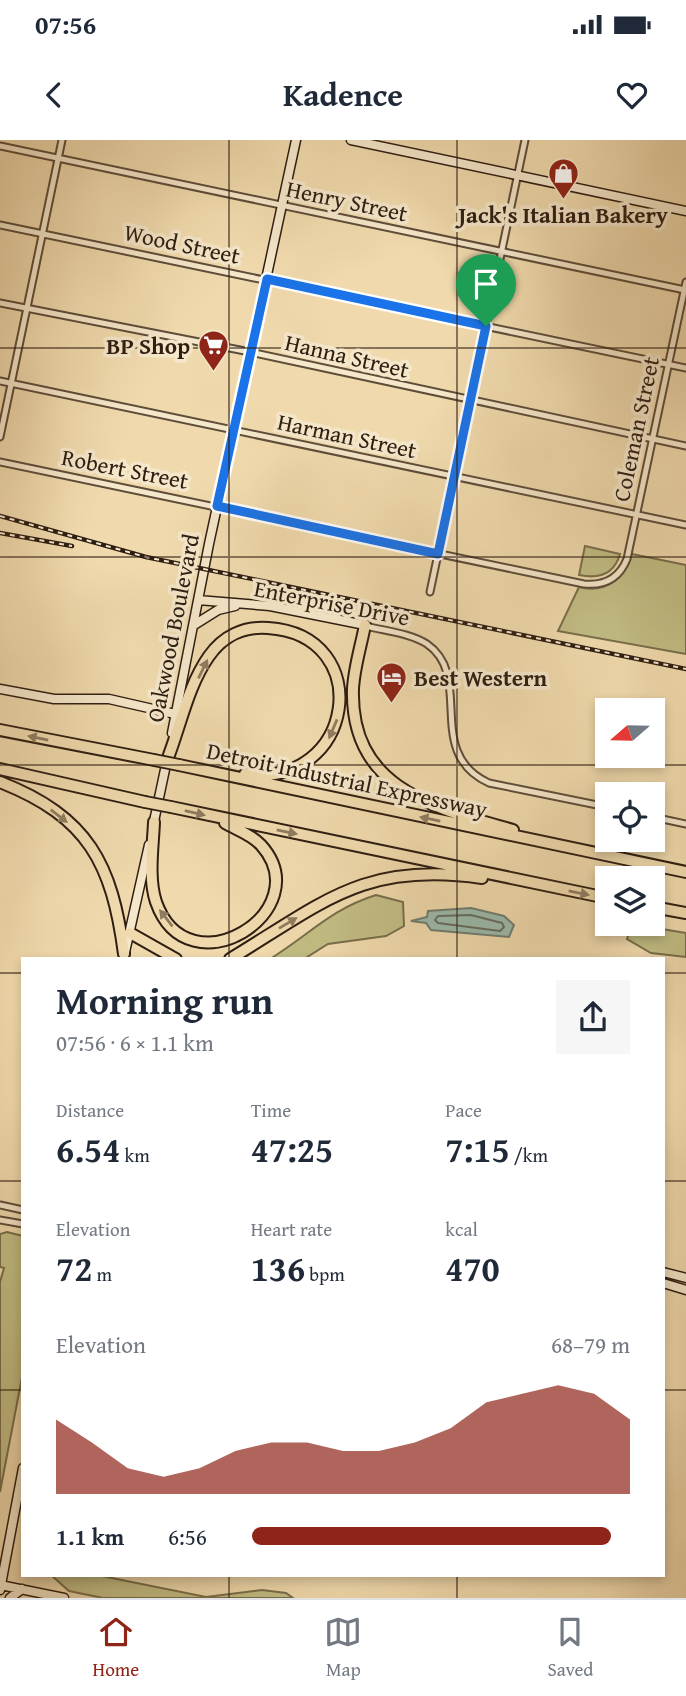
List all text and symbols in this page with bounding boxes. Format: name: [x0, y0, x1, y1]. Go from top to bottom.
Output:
text: 07:56: [35, 5, 96, 44]
text: Kadence: [283, 71, 403, 118]
icon: back: [35, 76, 73, 114]
icon: heart: [613, 76, 651, 114]
shop icon: Jack's Italian Bakery: [546, 157, 580, 201]
street label: Henry Street: [283, 172, 411, 229]
place label: Jack's Italian Bakery: [454, 198, 668, 231]
street label: Wood Street: [121, 215, 243, 272]
pin: [456, 254, 516, 326]
icon: arrive: [467, 265, 505, 303]
street label: Hanna Street: [282, 325, 412, 386]
place label: BP Shop: [106, 329, 190, 362]
supermarket icon: BP Shop: [196, 329, 230, 373]
street label: Coleman Street: [604, 353, 667, 504]
street label: Harman Street: [275, 405, 420, 466]
street label: Robert Street: [59, 440, 191, 497]
street label: Oakwood Boulevard: [138, 530, 207, 725]
street label: Enterprise Drive: [251, 571, 413, 634]
one-way arrow: [197, 659, 208, 679]
hotel icon: Best Western: [374, 661, 408, 705]
place label: Best Western: [414, 661, 548, 694]
north arrow: [595, 698, 665, 768]
map controls: [595, 698, 665, 936]
one-way arrow: [327, 719, 339, 739]
one-way arrow: [27, 732, 49, 743]
street label: Detroit Industrial Expressway: [204, 734, 491, 825]
button: locate: [595, 782, 665, 852]
one-way arrow: [184, 807, 206, 818]
one-way arrow: [49, 808, 67, 823]
one-way arrow: [419, 814, 441, 825]
one-way arrow: [276, 826, 298, 837]
button: layers: [595, 866, 665, 936]
one-way arrow: [568, 887, 590, 898]
one-way arrow: [159, 909, 173, 927]
one-way arrow: [279, 917, 298, 930]
text: Morning run: [56, 972, 273, 1028]
button: share: [556, 980, 630, 1054]
text: 07:56 · 6 × 1.1 km: [56, 1026, 214, 1059]
text: Distance: [56, 1096, 124, 1124]
text: Time: [251, 1096, 291, 1124]
text: Pace: [445, 1096, 482, 1124]
text: 6.54: [56, 1124, 120, 1175]
text: 47:25: [251, 1124, 333, 1175]
text: 7:15: [445, 1124, 510, 1175]
text: km: [120, 1141, 150, 1169]
text: /km: [510, 1141, 548, 1169]
text: Elevation: [56, 1215, 130, 1243]
text: Heart rate: [251, 1215, 332, 1243]
text: kcal: [445, 1215, 478, 1243]
text: 72: [56, 1243, 92, 1294]
text: 136: [251, 1243, 305, 1294]
text: 470: [445, 1243, 500, 1294]
text: m: [92, 1260, 112, 1288]
text: bpm: [305, 1260, 345, 1288]
text: Elevation: [56, 1328, 146, 1361]
text: 68–79 m: [551, 1328, 630, 1361]
text: 1.1 km: [56, 1520, 124, 1553]
text: 6:56: [168, 1520, 207, 1553]
tab: Home: [93, 1613, 139, 1683]
tab: Map: [324, 1613, 362, 1683]
tab: Saved: [547, 1613, 593, 1683]

